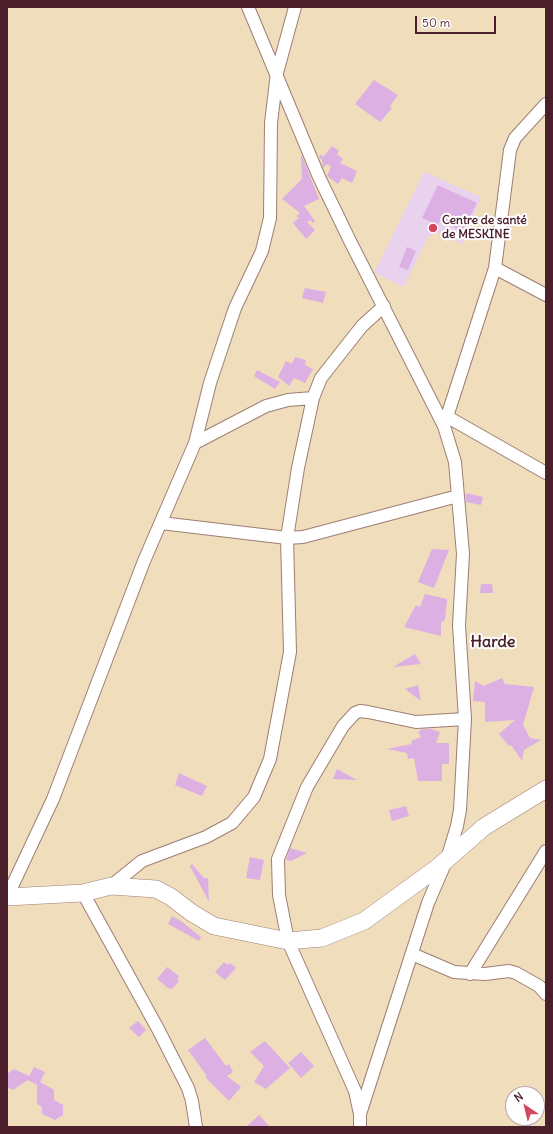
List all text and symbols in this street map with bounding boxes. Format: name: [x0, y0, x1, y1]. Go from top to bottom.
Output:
scale bar: [417, 8, 498, 34]
text: 50 m: [422, 15, 450, 30]
place label: Centre de santé de MESKINE: [442, 214, 527, 242]
marker: Centre de santé de MESKINE: [427, 222, 439, 234]
district label: Harde: [471, 632, 515, 652]
north arrow: [505, 1086, 545, 1126]
text: N: [512, 1089, 526, 1105]

